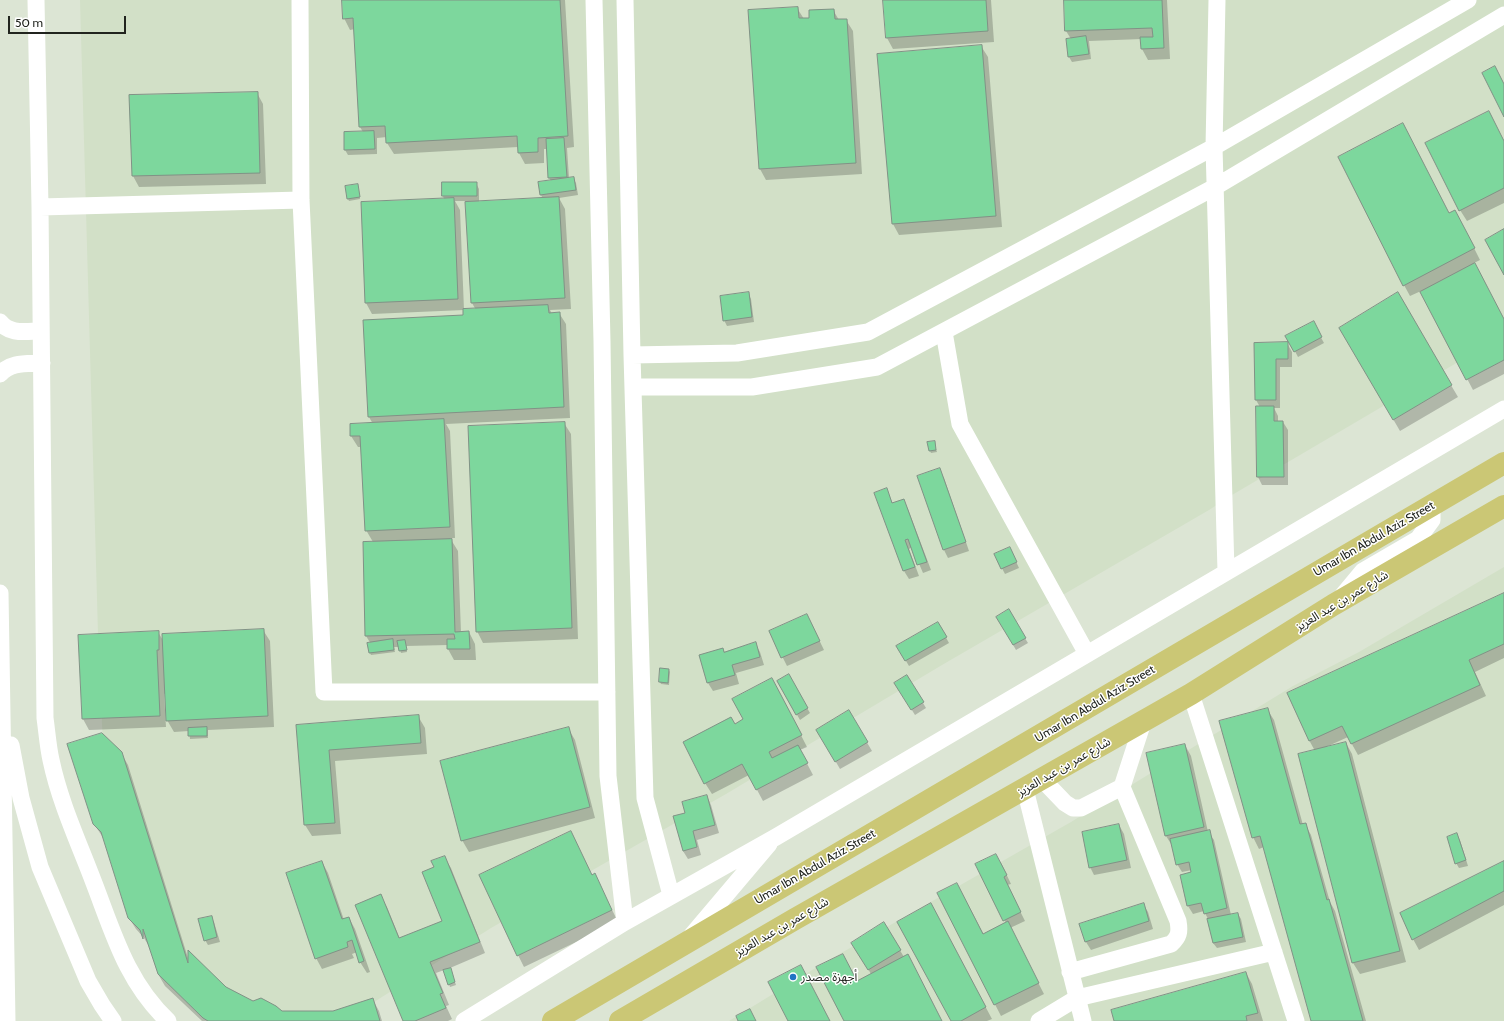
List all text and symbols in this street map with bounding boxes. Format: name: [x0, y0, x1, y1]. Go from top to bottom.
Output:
scale bar: [10, 8, 128, 34]
text: 50 m: [15, 15, 43, 30]
street label: Umar Ibn Abdul Aziz Street: [1311, 498, 1437, 580]
street label: شارع عمر بن عبد العزيز: [1293, 568, 1391, 634]
street label: Umar Ibn Abdul Aziz Street: [1032, 662, 1158, 746]
street label: شارع عمر بن عبد العزيز: [1015, 734, 1113, 800]
street label: Umar Ibn Abdul Aziz Street: [752, 826, 878, 908]
street label: شارع عمر بن عبد العزيز: [733, 894, 831, 960]
place label: أجهزة مصدر: [801, 970, 857, 984]
marker: أجهزة مصدر: [788, 972, 798, 982]

